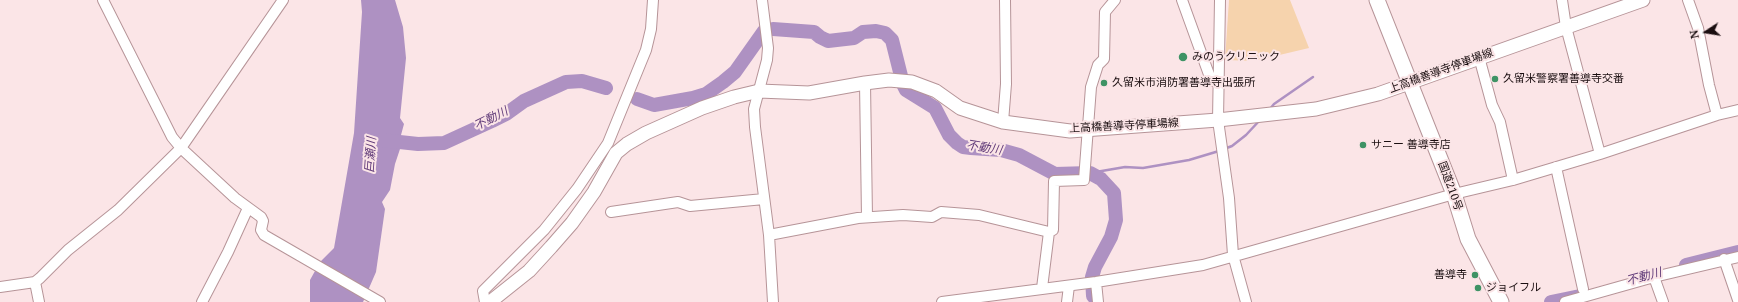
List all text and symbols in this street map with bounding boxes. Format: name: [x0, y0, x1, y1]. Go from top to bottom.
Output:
north arrow: [1686, 12, 1726, 52]
text: N: [1686, 29, 1702, 40]
street label: 上高橋善導寺停車場線: [1387, 46, 1495, 96]
place label: みのうクリニック: [1192, 50, 1280, 64]
marker: みのうクリニック: [1177, 51, 1189, 63]
place label: 久留米警察署善導寺交番: [1503, 72, 1624, 86]
marker: 久留米警察署善導寺交番: [1490, 74, 1500, 84]
place label: 久留米市消防署善導寺出張所: [1112, 76, 1255, 90]
marker: 久留米市消防署善導寺出張所: [1099, 78, 1109, 88]
water label: 不動川: [472, 104, 510, 134]
street label: 上高橋善導寺停車場線: [1069, 117, 1179, 135]
water label: 巨瀬川: [363, 137, 379, 173]
water label: 不動川: [965, 138, 1003, 158]
place label: サニー 善導寺店: [1371, 138, 1451, 152]
marker: サニー 善導寺店: [1358, 140, 1368, 150]
street label: 国道210号: [1435, 160, 1465, 212]
water label: 不動川: [1625, 265, 1663, 289]
place label: 善導寺: [1434, 268, 1467, 282]
marker: 善導寺: [1470, 270, 1480, 280]
place label: ジョイフル: [1486, 281, 1541, 295]
marker: ジョイフル: [1473, 283, 1483, 293]

